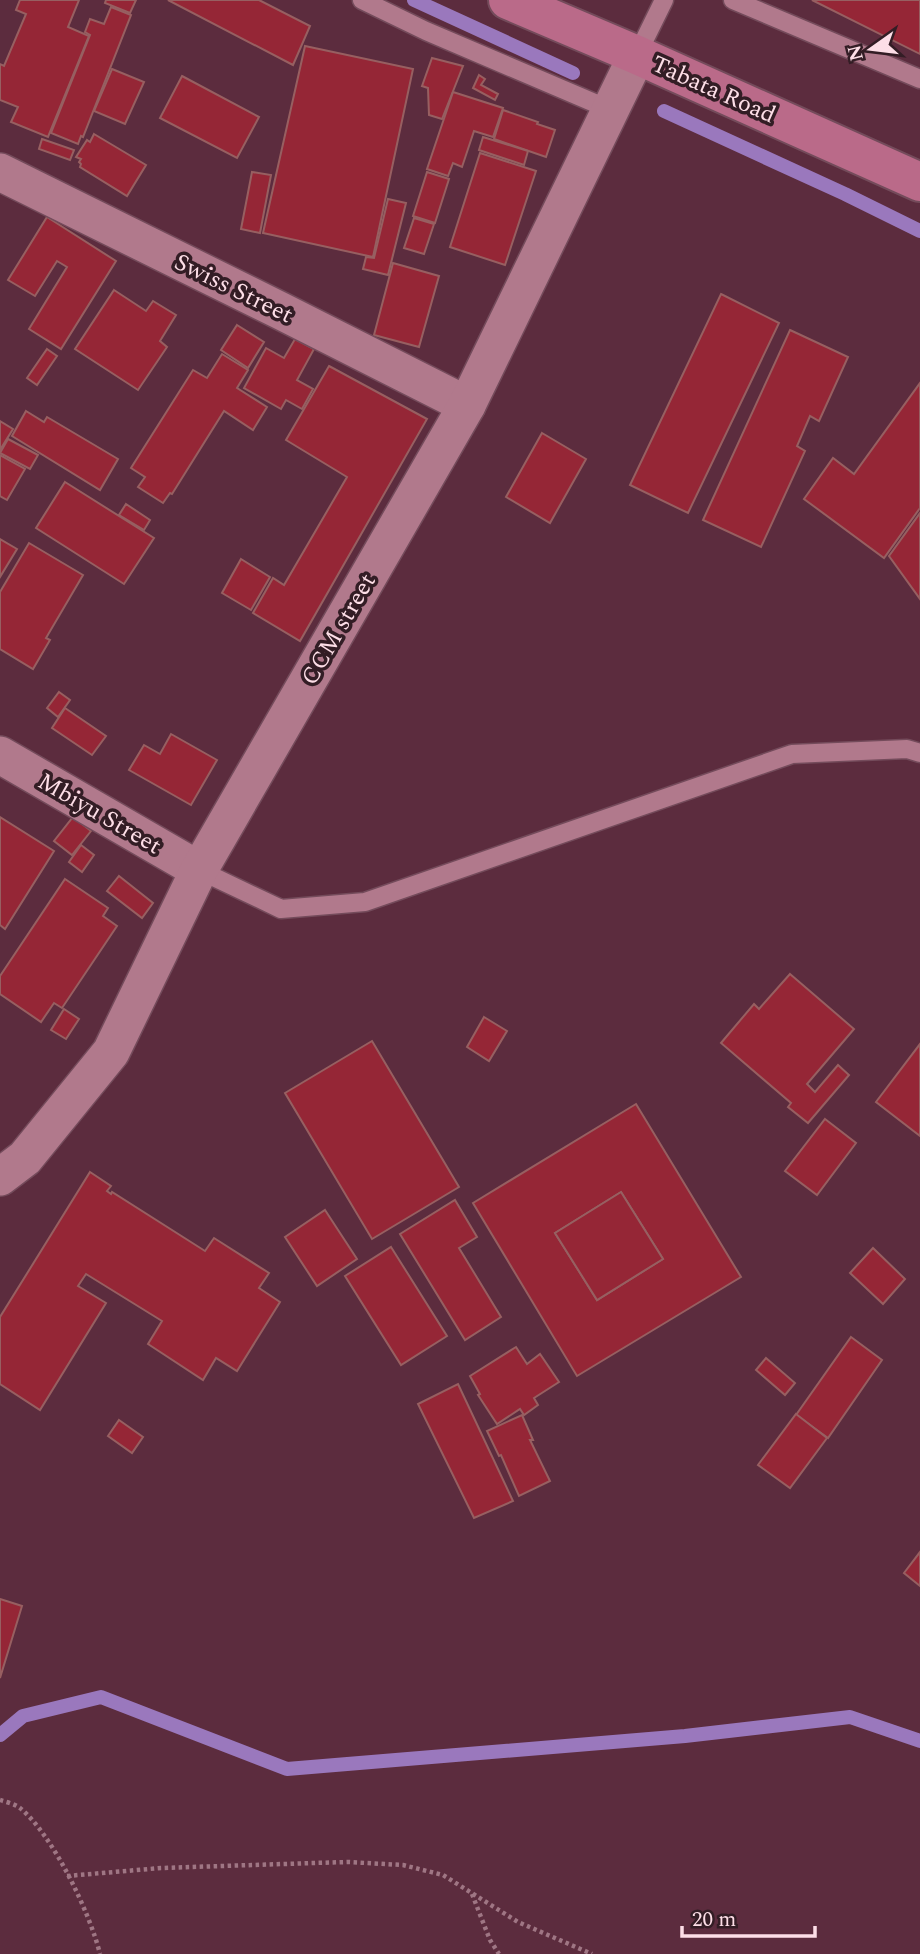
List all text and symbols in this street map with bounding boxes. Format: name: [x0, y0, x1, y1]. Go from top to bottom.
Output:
north arrow: [836, 14, 906, 84]
text: N: [840, 42, 872, 64]
street label: Tabata Road: [646, 47, 781, 133]
street label: Swiss Street: [168, 245, 299, 333]
street label: CCM street: [292, 567, 385, 692]
street label: Mbiyu Street: [31, 764, 168, 864]
scale bar: [682, 1895, 815, 1939]
text: 20 m: [692, 1904, 736, 1936]

